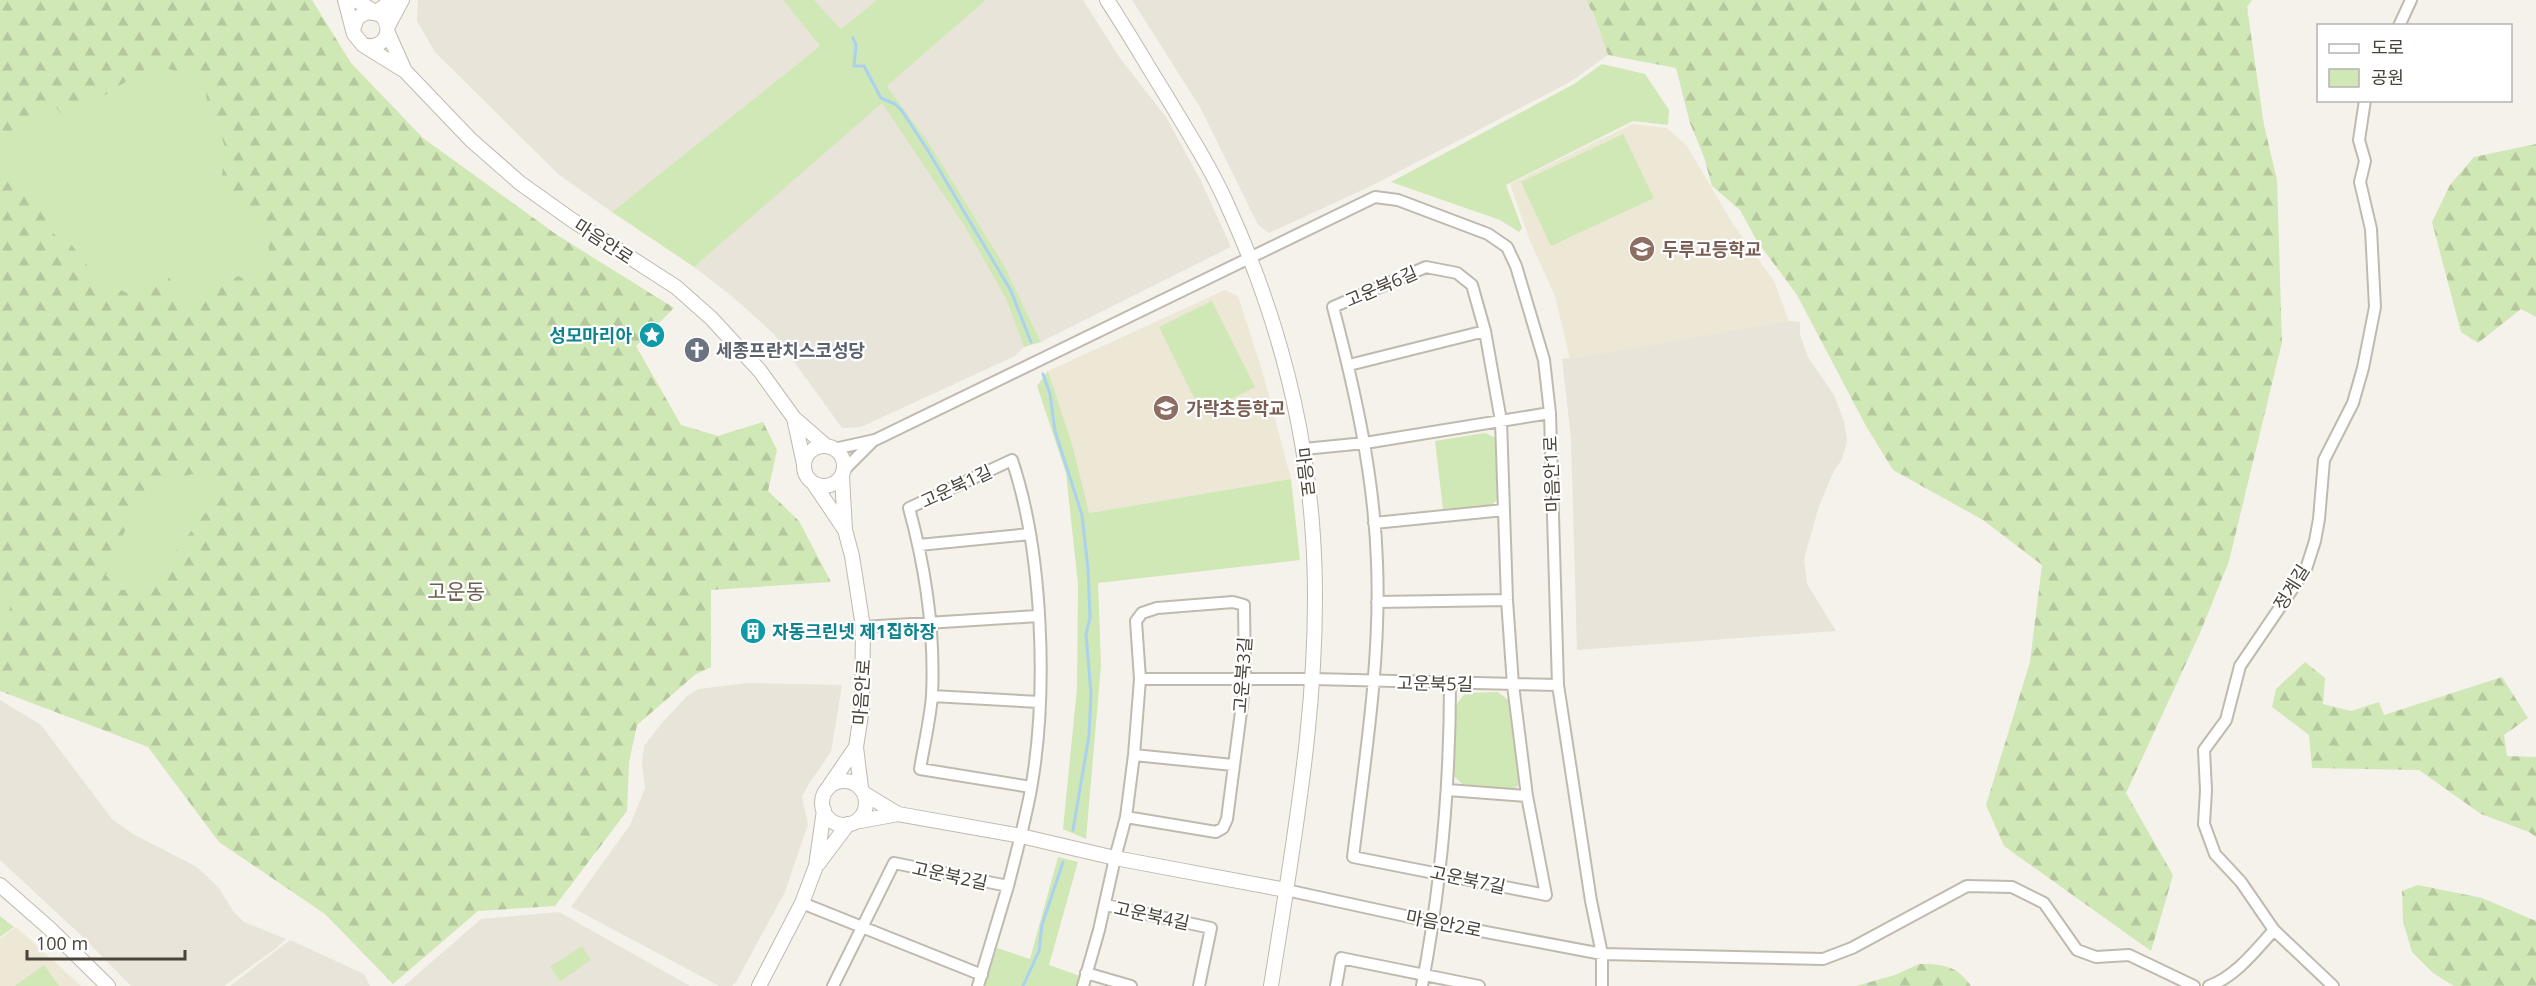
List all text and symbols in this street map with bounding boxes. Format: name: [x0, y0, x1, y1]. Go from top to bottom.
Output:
legend: [2317, 24, 2512, 102]
text: 도로: [2371, 35, 2404, 59]
text: 공원: [2371, 65, 2404, 89]
street label: 마음안로: [570, 213, 638, 269]
school or university icon: 두루고등학교: [1627, 234, 1657, 264]
place label: 두루고등학교: [1662, 237, 1761, 261]
street label: 고운북6길: [1341, 260, 1421, 312]
place icon: 성모마리아: [637, 320, 667, 350]
place label: 성모마리아: [549, 323, 632, 347]
church icon: 세종프란치스코성당: [682, 335, 712, 365]
place label: 세종프란치스코성당: [716, 338, 865, 362]
school or university icon: 가락초등학교: [1151, 393, 1181, 423]
place label: 가락초등학교: [1186, 396, 1285, 420]
street label: 마음안1로: [1538, 435, 1564, 513]
street label: 마음로: [1291, 446, 1321, 498]
street label: 고운북1길: [916, 459, 996, 513]
street label: 정계길: [2268, 560, 2314, 614]
district label: 고운동: [427, 577, 485, 605]
building icon: 자동크린넷 제1집하장: [738, 616, 768, 646]
place label: 자동크린넷 제1집하장: [772, 619, 936, 643]
street label: 고운북3길: [1227, 636, 1257, 714]
street label: 마음안로: [847, 658, 875, 726]
street label: 고운북5길: [1397, 670, 1473, 696]
street label: 고운북2길: [910, 855, 990, 895]
street label: 고운북7길: [1428, 859, 1508, 899]
street label: 고운북4길: [1112, 895, 1192, 935]
street label: 마음안2로: [1404, 904, 1484, 942]
scale bar: [27, 923, 184, 961]
text: 100 m: [36, 931, 88, 955]

